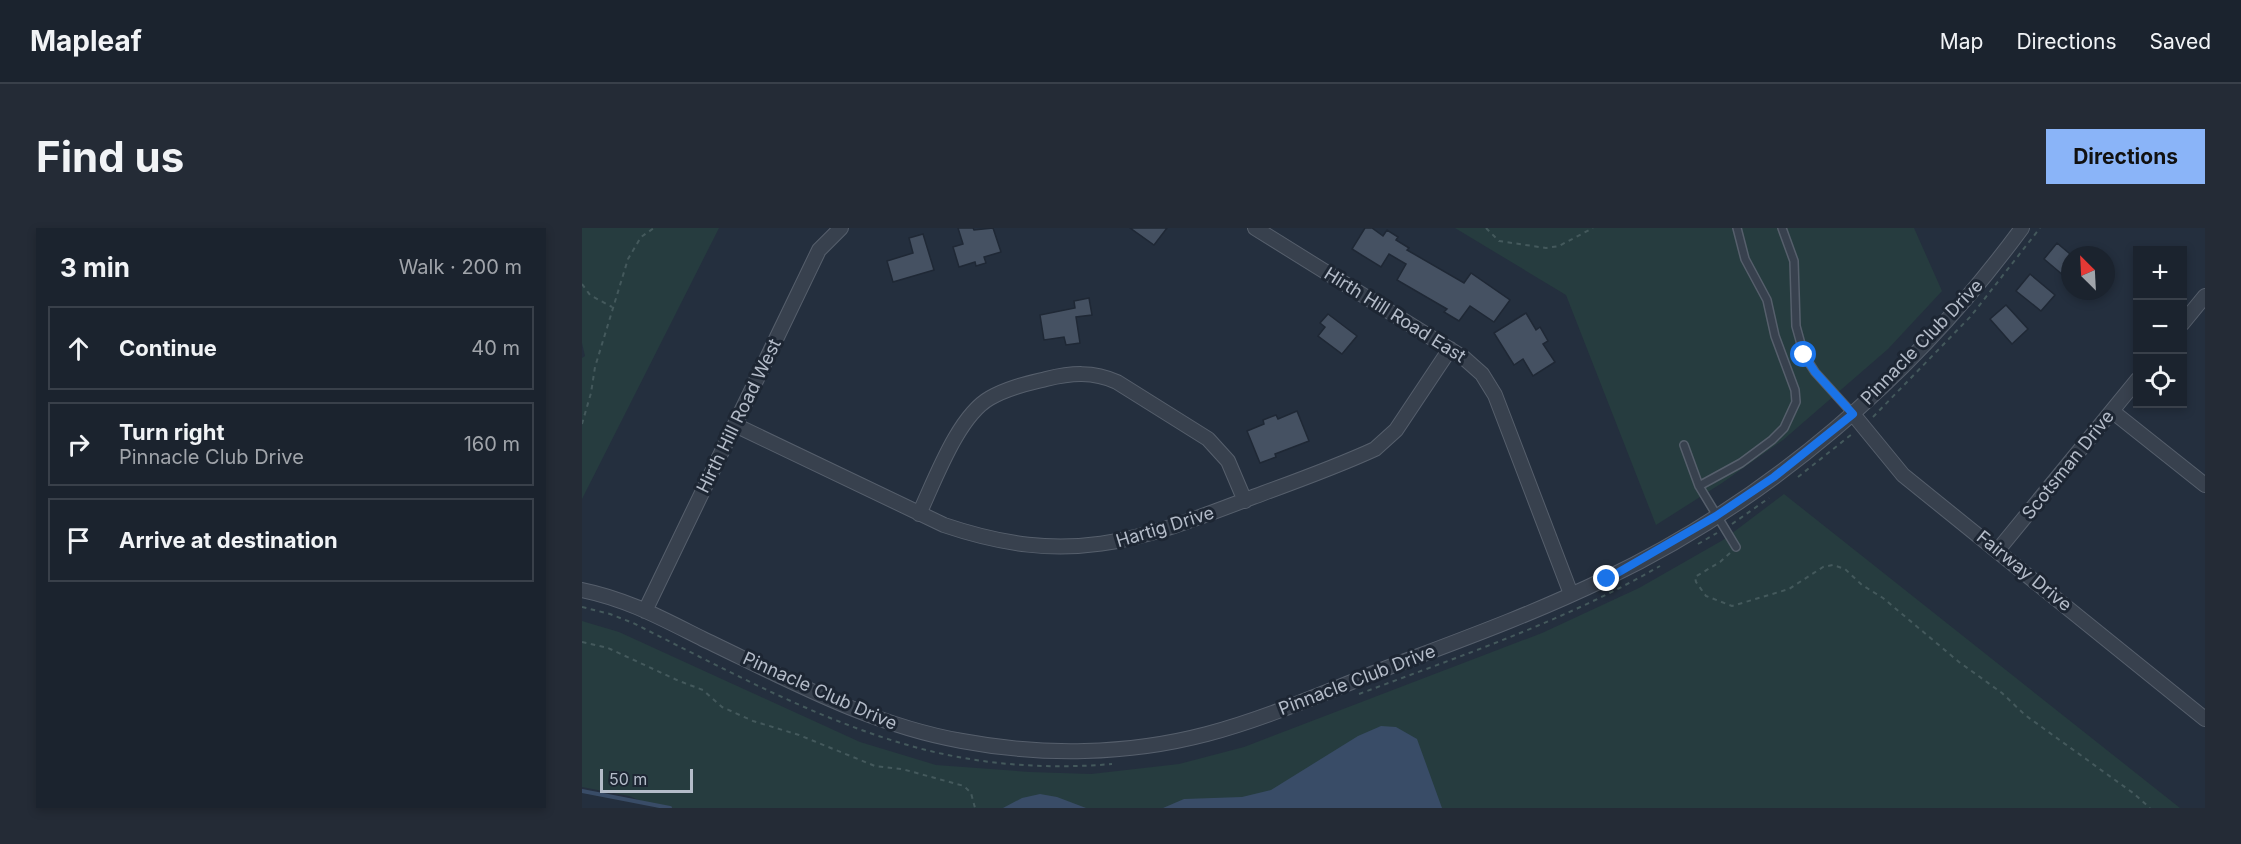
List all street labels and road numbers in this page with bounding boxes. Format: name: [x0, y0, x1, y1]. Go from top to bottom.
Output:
street label: Hirth Hill Road East: [1321, 263, 1470, 367]
street label: Pinnacle Club Drive: [1856, 275, 1987, 409]
street label: Hirth Hill Road West: [692, 335, 785, 496]
street label: Scotsman Drive: [2017, 406, 2118, 523]
street label: Hartig Drive: [1113, 502, 1216, 551]
street label: Fairway Drive: [1973, 526, 2076, 615]
street label: Pinnacle Club Drive: [1275, 640, 1438, 719]
street label: Pinnacle Club Drive: [740, 647, 900, 734]

